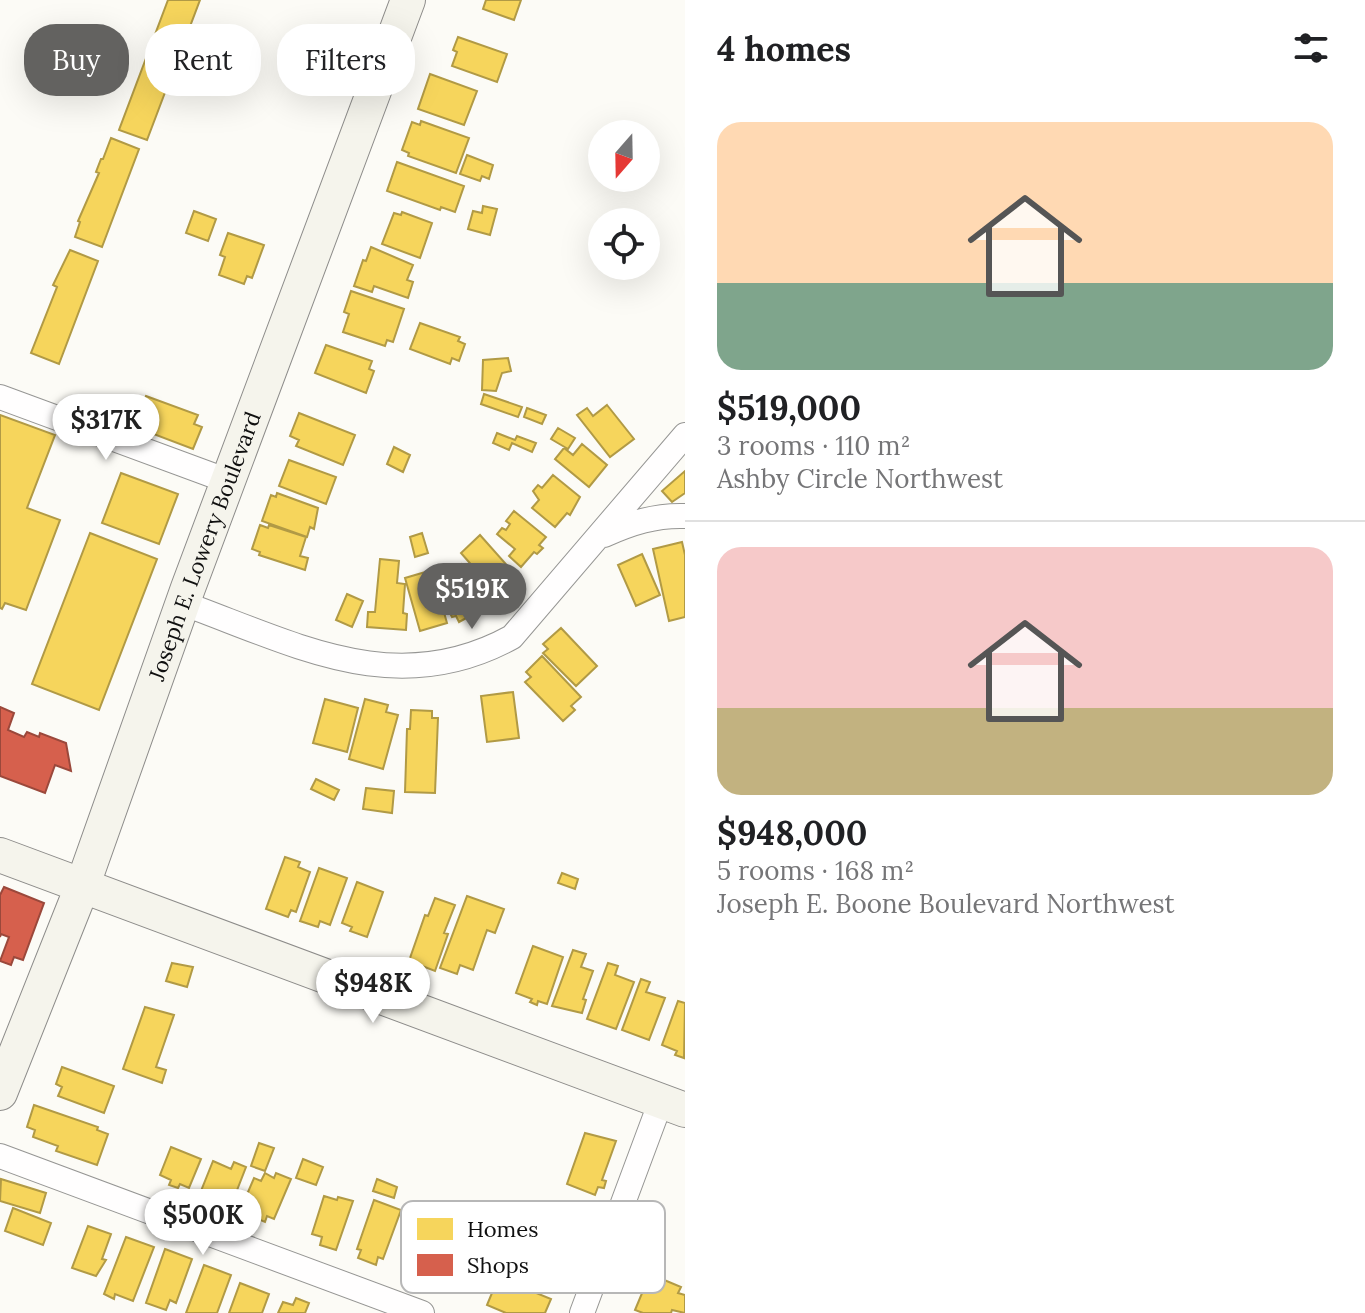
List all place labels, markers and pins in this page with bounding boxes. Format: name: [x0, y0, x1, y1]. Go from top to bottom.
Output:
pin: $317K: [50, 394, 162, 462]
pin: $519K: [416, 563, 528, 631]
pin: $948K: [317, 957, 429, 1025]
pin: $500K: [147, 1189, 259, 1257]

